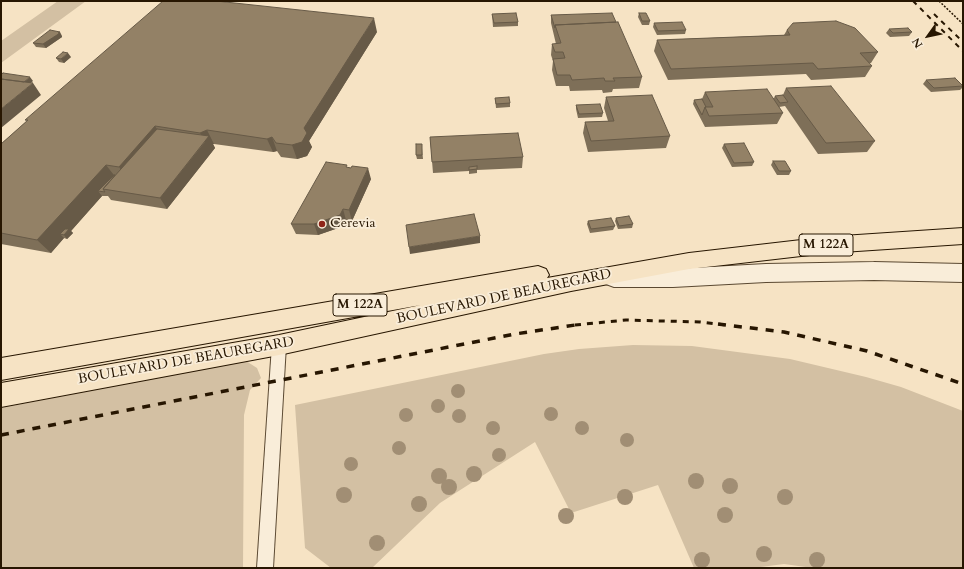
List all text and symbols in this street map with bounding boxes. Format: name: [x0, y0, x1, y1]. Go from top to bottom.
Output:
north arrow: [908, 16, 948, 56]
text: N: [909, 35, 926, 51]
place label: Cerevia: [330, 216, 376, 232]
marker: Cerevia: [317, 219, 327, 229]
road number: M 122A: [799, 234, 853, 256]
street label: BOULEVARD DE BEAUREGARD: [395, 266, 613, 328]
road number: M 122A: [333, 294, 387, 316]
street label: BOULEVARD DE BEAUREGARD: [77, 334, 295, 388]

